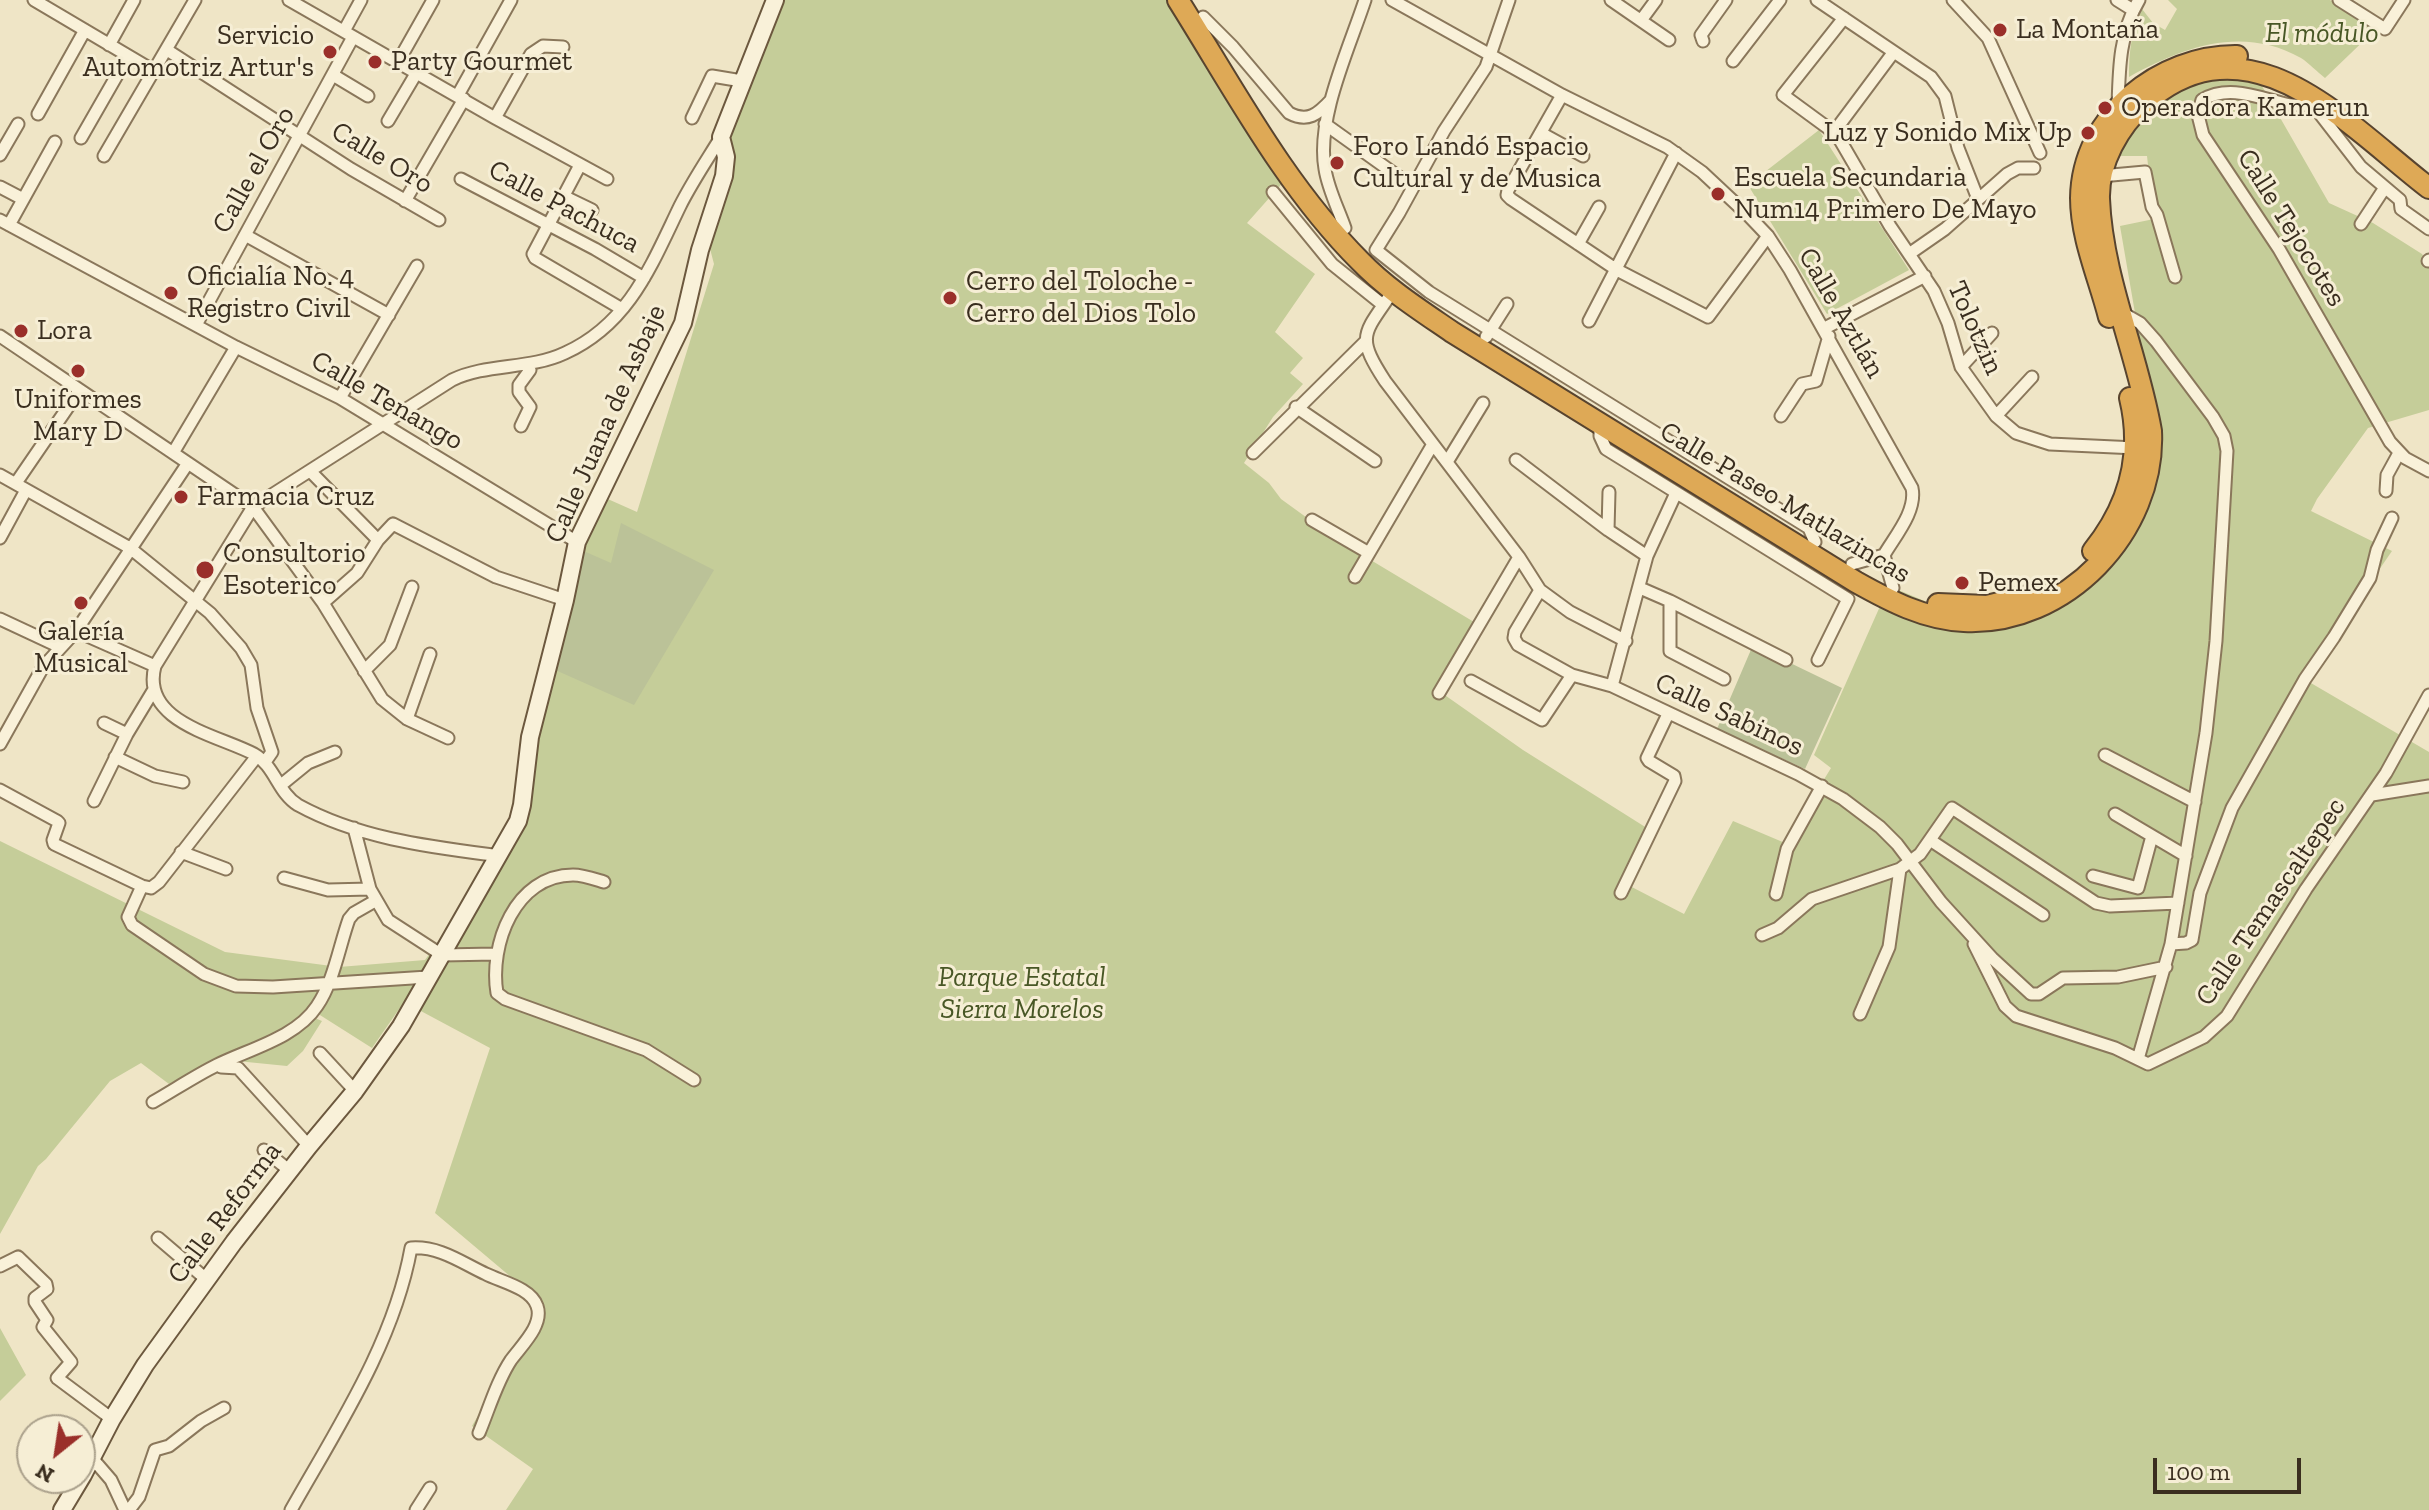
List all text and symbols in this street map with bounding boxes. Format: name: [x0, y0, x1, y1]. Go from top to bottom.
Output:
place label: La Montaña: [2016, 13, 2159, 47]
park label: El módulo: [2265, 17, 2379, 51]
place label: Servicio Automotriz Artur's: [83, 19, 314, 85]
marker: La Montaña: [1991, 21, 2009, 39]
marker: Servicio Automotriz Artur's: [321, 43, 339, 61]
place label: Party Gourmet: [391, 45, 572, 79]
marker: Party Gourmet: [366, 53, 384, 71]
place label: Operadora Kamerun: [2121, 91, 2369, 125]
marker: Operadora Kamerun: [2096, 99, 2114, 117]
street label: Calle el Oro: [205, 101, 303, 239]
street label: Calle Oro: [325, 115, 439, 201]
place label: Luz y Sonido Mix Up: [1824, 116, 2072, 150]
marker: Luz y Sonido Mix Up: [2079, 124, 2097, 142]
place label: Foro Landó Espacio Cultural y de Musica: [1353, 130, 1601, 196]
street label: Calle Tejocotes: [2229, 143, 2353, 313]
street label: Calle Pachuca: [483, 153, 645, 261]
marker: Foro Landó Espacio Cultural y de Musica: [1328, 154, 1346, 172]
place label: Escuela Secundaria Num14 Primero De Mayo: [1734, 161, 2037, 227]
marker: Escuela Secundaria Num14 Primero De Mayo: [1709, 185, 1727, 203]
street label: Calle Aztlán: [1790, 242, 1892, 384]
place label: Oficialía No. 4 Registro Civil: [187, 260, 354, 326]
place label: Cerro del Toloche - Cerro del Dios Tolo: [966, 265, 1196, 331]
street label: Tolotzin: [1940, 276, 2010, 380]
marker: Oficialía No. 4 Registro Civil: [162, 284, 180, 302]
marker: Cerro del Toloche - Cerro del Dios Tolo: [941, 289, 959, 307]
street label: Calle Juana de Asbaje: [538, 300, 674, 548]
place label: Lora: [37, 314, 92, 348]
marker: Lora: [12, 322, 30, 340]
street label: Calle Tenango: [305, 344, 469, 458]
marker: Uniformes Mary D: [69, 362, 87, 380]
place label: Uniformes Mary D: [14, 383, 142, 449]
street label: Calle Paseo Matlazincas: [1654, 415, 1916, 591]
place label: Farmacia Cruz: [197, 480, 374, 514]
marker: Farmacia Cruz: [172, 488, 190, 506]
place label: Consultorio Esoterico: [223, 537, 366, 603]
marker: Consultorio Esoterico: [194, 559, 216, 581]
place label: Pemex: [1978, 566, 2058, 600]
marker: Pemex: [1953, 574, 1971, 592]
marker: Galería Musical: [72, 594, 90, 612]
place label: Galería Musical: [34, 615, 128, 681]
street label: Calle Sabinos: [1649, 666, 1809, 764]
street label: Calle Temascaltepec: [2189, 792, 2353, 1012]
park label: Parque Estatal Sierra Morelos: [938, 961, 1106, 1027]
street label: Calle Reforma: [161, 1136, 289, 1290]
north arrow: [16, 1414, 96, 1494]
scale bar: [2157, 1442, 2305, 1492]
text: 100 m: [2167, 1457, 2230, 1486]
text: N: [31, 1458, 59, 1489]

